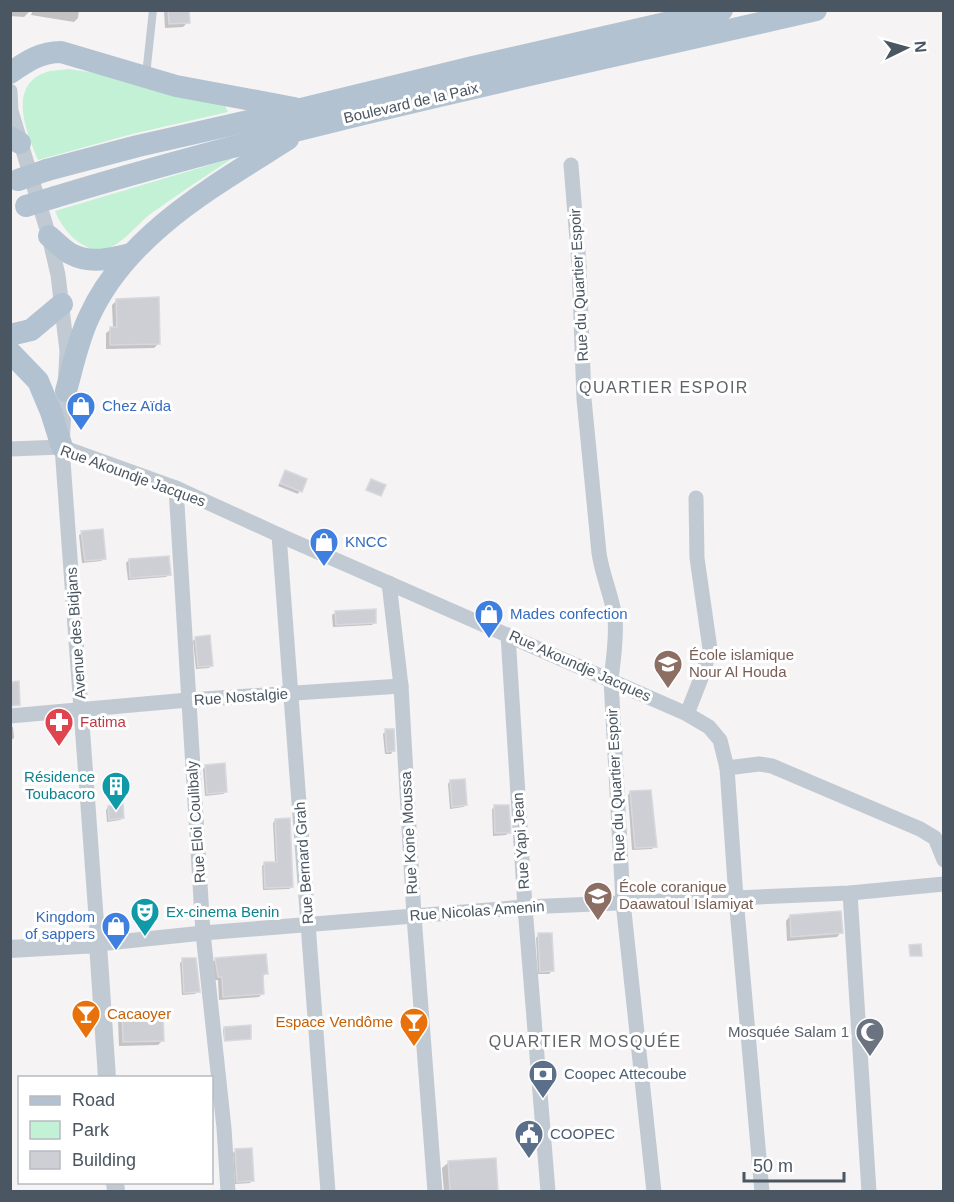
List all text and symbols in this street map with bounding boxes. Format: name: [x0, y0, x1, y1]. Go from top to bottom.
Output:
north arrow: [876, 18, 936, 78]
text: N: [911, 40, 929, 53]
street label: Boulevard de la Paix: [342, 79, 480, 126]
street label: Rue du Quartier Espoir: [566, 208, 591, 362]
district label: QUARTIER ESPOIR: [579, 379, 749, 396]
shop icon: Chez Aïda: [65, 390, 97, 432]
place label: Chez Aïda: [102, 397, 172, 414]
street label: Rue Akoundje Jacques: [58, 441, 208, 510]
shop icon: KNCC: [308, 526, 340, 568]
place label: KNCC: [345, 533, 388, 550]
street label: Avenue des Bidjans: [62, 566, 89, 700]
shop icon: Mades confection: [473, 598, 505, 640]
place label: Mades confection: [510, 605, 628, 622]
street label: Rue Akoundje Jacques: [507, 627, 654, 705]
place label: École islamique Nour Al Houda: [689, 646, 794, 680]
school or university icon: École islamique Nour Al Houda: [652, 648, 684, 690]
street label: Rue Nostalgie: [193, 685, 289, 708]
pharmacy icon: Fatima: [43, 706, 75, 748]
street label: Rue du Quartier Espoir: [603, 708, 628, 862]
place label: Fatima: [80, 713, 127, 730]
street label: Rue Eloi Coulibaly: [183, 760, 208, 884]
place label: Résidence Toubacoro: [24, 768, 95, 802]
building icon: Résidence Toubacoro: [100, 770, 132, 812]
street label: Rue Kone Moussa: [397, 770, 420, 895]
street label: Rue Yapi Jean: [509, 792, 532, 890]
street label: Rue Bernard Grah: [291, 801, 316, 925]
place label: École coranique Daawatoul Islamiyat: [619, 878, 754, 912]
school or university icon: École coranique Daawatoul Islamiyat: [582, 880, 614, 922]
theatre icon: Ex-cinema Benin: [129, 896, 161, 938]
street label: Rue Nicolas Amenin: [409, 897, 545, 924]
place label: Ex-cinema Benin: [166, 903, 279, 920]
place label: Kingdom of sappers: [25, 908, 95, 942]
shop icon: Kingdom of sappers: [100, 910, 132, 952]
bar icon: Cacaoyer: [70, 998, 102, 1040]
place label: Cacaoyer: [107, 1005, 171, 1022]
bar icon: Espace Vendôme: [398, 1006, 430, 1048]
place label: Espace Vendôme: [275, 1013, 393, 1030]
mosque icon: Mosquée Salam 1: [854, 1016, 886, 1058]
place label: Mosquée Salam 1: [728, 1023, 849, 1040]
district label: QUARTIER MOSQUÉE: [489, 1032, 681, 1050]
bank icon: Coopec Attecoube: [527, 1058, 559, 1100]
place label: Coopec Attecoube: [564, 1065, 687, 1082]
legend: [18, 1076, 213, 1184]
text: Road: [72, 1090, 115, 1110]
public building icon: COOPEC: [513, 1118, 545, 1160]
text: Park: [72, 1120, 110, 1140]
place label: COOPEC: [550, 1125, 615, 1142]
scale bar: [744, 1145, 844, 1183]
text: Building: [72, 1150, 136, 1170]
text: 50 m: [753, 1156, 793, 1176]

